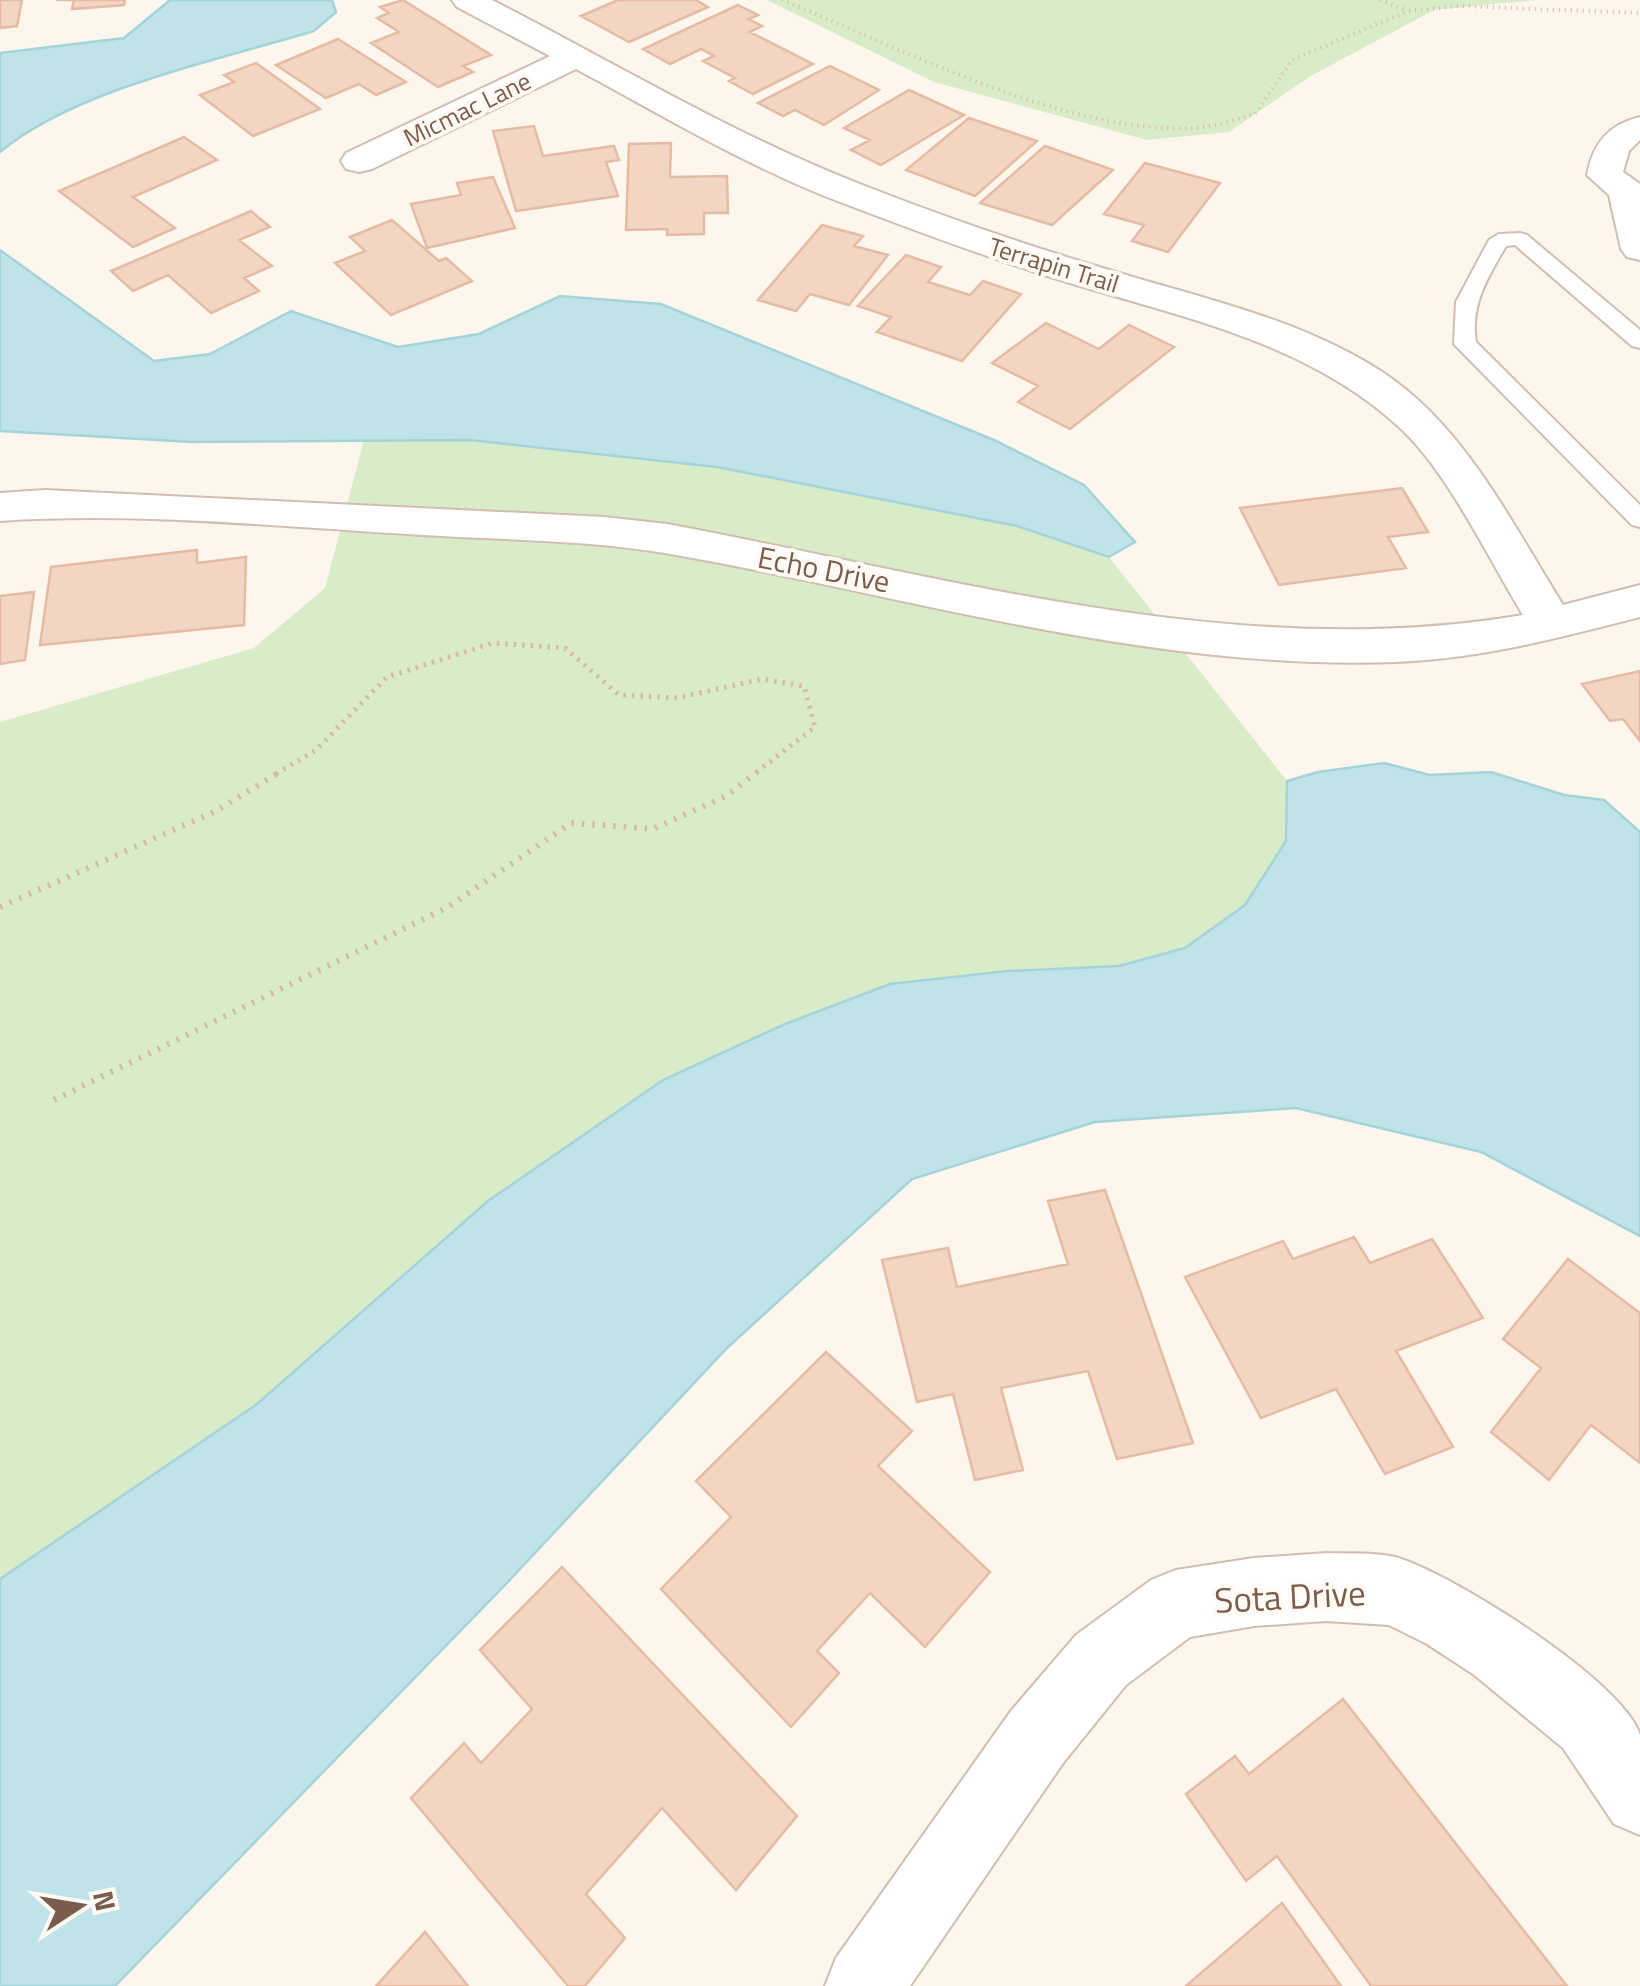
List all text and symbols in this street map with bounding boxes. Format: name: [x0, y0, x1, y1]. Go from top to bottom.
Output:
street label: Micmac Lane: [397, 62, 537, 156]
street label: Terrapin Trail: [984, 227, 1124, 303]
street label: Echo Drive: [754, 534, 894, 604]
street label: Sota Drive: [1213, 1565, 1367, 1627]
north arrow: [30, 1856, 130, 1956]
text: N: [82, 1887, 128, 1915]

